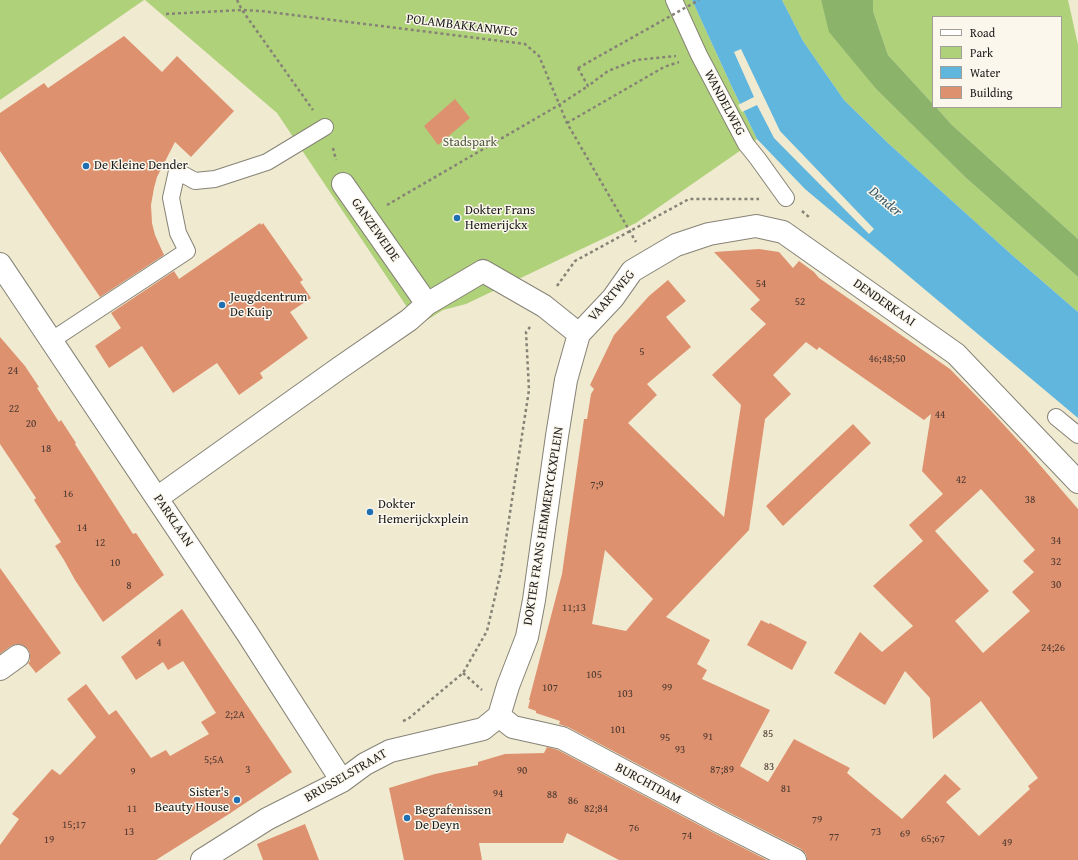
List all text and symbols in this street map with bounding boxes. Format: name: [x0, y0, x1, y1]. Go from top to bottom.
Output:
street label: POLAMBAKKANWEG: [405, 11, 519, 41]
legend: [932, 16, 1062, 108]
text: Road: [970, 24, 995, 41]
text: Park: [970, 44, 993, 61]
text: Water: [970, 64, 1000, 81]
street label: WANDELWEG: [700, 67, 748, 139]
text: Building: [970, 84, 1013, 101]
park label: Stadspark: [443, 135, 497, 151]
place label: De Kleine Dender: [94, 158, 188, 174]
marker: De Kleine Dender: [81, 161, 91, 171]
water label: Dender: [865, 183, 905, 221]
street label: GANZEWEIDE: [347, 195, 403, 265]
place label: Dokter Frans Hemerijckx: [465, 203, 535, 234]
marker: Dokter Frans Hemerijckx: [452, 213, 462, 223]
street label: VAARTWEG: [586, 267, 638, 325]
street label: DENDERKAAI: [850, 276, 918, 330]
house number: 54: [756, 277, 766, 291]
place label: Jeugdcentrum De Kuip: [230, 290, 307, 321]
house number: 52: [795, 295, 805, 309]
marker: Jeugdcentrum De Kuip: [217, 300, 227, 310]
house number: 5: [639, 345, 645, 359]
house number: 46;48;50: [868, 352, 906, 366]
house number: 24: [8, 364, 18, 378]
house number: 22: [9, 402, 19, 416]
house number: 44: [935, 408, 945, 422]
house number: 20: [26, 417, 36, 431]
street label: DOKTER FRANS HEMMERYCKXPLEIN: [521, 426, 567, 626]
house number: 18: [41, 442, 51, 456]
house number: 42: [956, 473, 966, 487]
house number: 7;9: [590, 478, 604, 492]
house number: 16: [63, 487, 73, 501]
street label: PARKLAAN: [150, 492, 196, 550]
house number: 38: [1025, 493, 1035, 507]
place label: Dokter Hemerijckxplein: [378, 497, 468, 528]
marker: Dokter Hemerijckxplein: [365, 507, 375, 517]
house number: 14: [77, 521, 87, 535]
house number: 34: [1051, 534, 1061, 548]
house number: 12: [95, 536, 105, 550]
house number: 32: [1051, 555, 1061, 569]
house number: 10: [110, 556, 120, 570]
house number: 30: [1051, 578, 1061, 592]
house number: 8: [126, 579, 132, 593]
house number: 11;13: [562, 601, 586, 615]
house number: 4: [156, 636, 162, 650]
house number: 24;26: [1041, 641, 1065, 655]
house number: 105: [586, 668, 602, 682]
house number: 107: [542, 681, 558, 695]
house number: 99: [662, 681, 672, 695]
house number: 103: [617, 687, 633, 701]
house number: 2;2A: [225, 708, 245, 722]
house number: 101: [610, 723, 626, 737]
house number: 85: [763, 727, 773, 741]
house number: 91: [703, 730, 713, 744]
house number: 95: [660, 731, 670, 745]
house number: 93: [675, 743, 685, 757]
street label: BRUSSELSTRAAT: [302, 746, 390, 806]
house number: 5;5A: [204, 753, 224, 767]
street label: BURCHTDAM: [612, 760, 684, 808]
house number: 83: [764, 760, 774, 774]
house number: 3: [245, 763, 251, 777]
house number: 87;89: [710, 763, 734, 777]
house number: 90: [517, 764, 527, 778]
house number: 9: [130, 765, 136, 779]
house number: 81: [781, 782, 791, 796]
place label: Sister's Beauty House: [155, 785, 229, 816]
house number: 94: [493, 787, 503, 801]
house number: 88: [547, 788, 557, 802]
house number: 86: [568, 794, 578, 808]
marker: Sister's Beauty House: [232, 795, 242, 805]
house number: 11: [127, 802, 137, 816]
house number: 82;84: [584, 802, 608, 816]
place label: Begrafenissen De Deyn: [415, 803, 491, 834]
marker: Begrafenissen De Deyn: [402, 813, 412, 823]
house number: 79: [812, 813, 822, 827]
house number: 15;17: [62, 818, 86, 832]
house number: 76: [629, 821, 639, 835]
house number: 13: [124, 825, 134, 839]
house number: 73: [871, 825, 881, 839]
house number: 69: [900, 827, 910, 841]
house number: 74: [682, 829, 692, 843]
house number: 77: [829, 830, 839, 844]
house number: 65;67: [921, 832, 945, 846]
house number: 19: [44, 833, 54, 847]
house number: 49: [1002, 836, 1012, 850]

